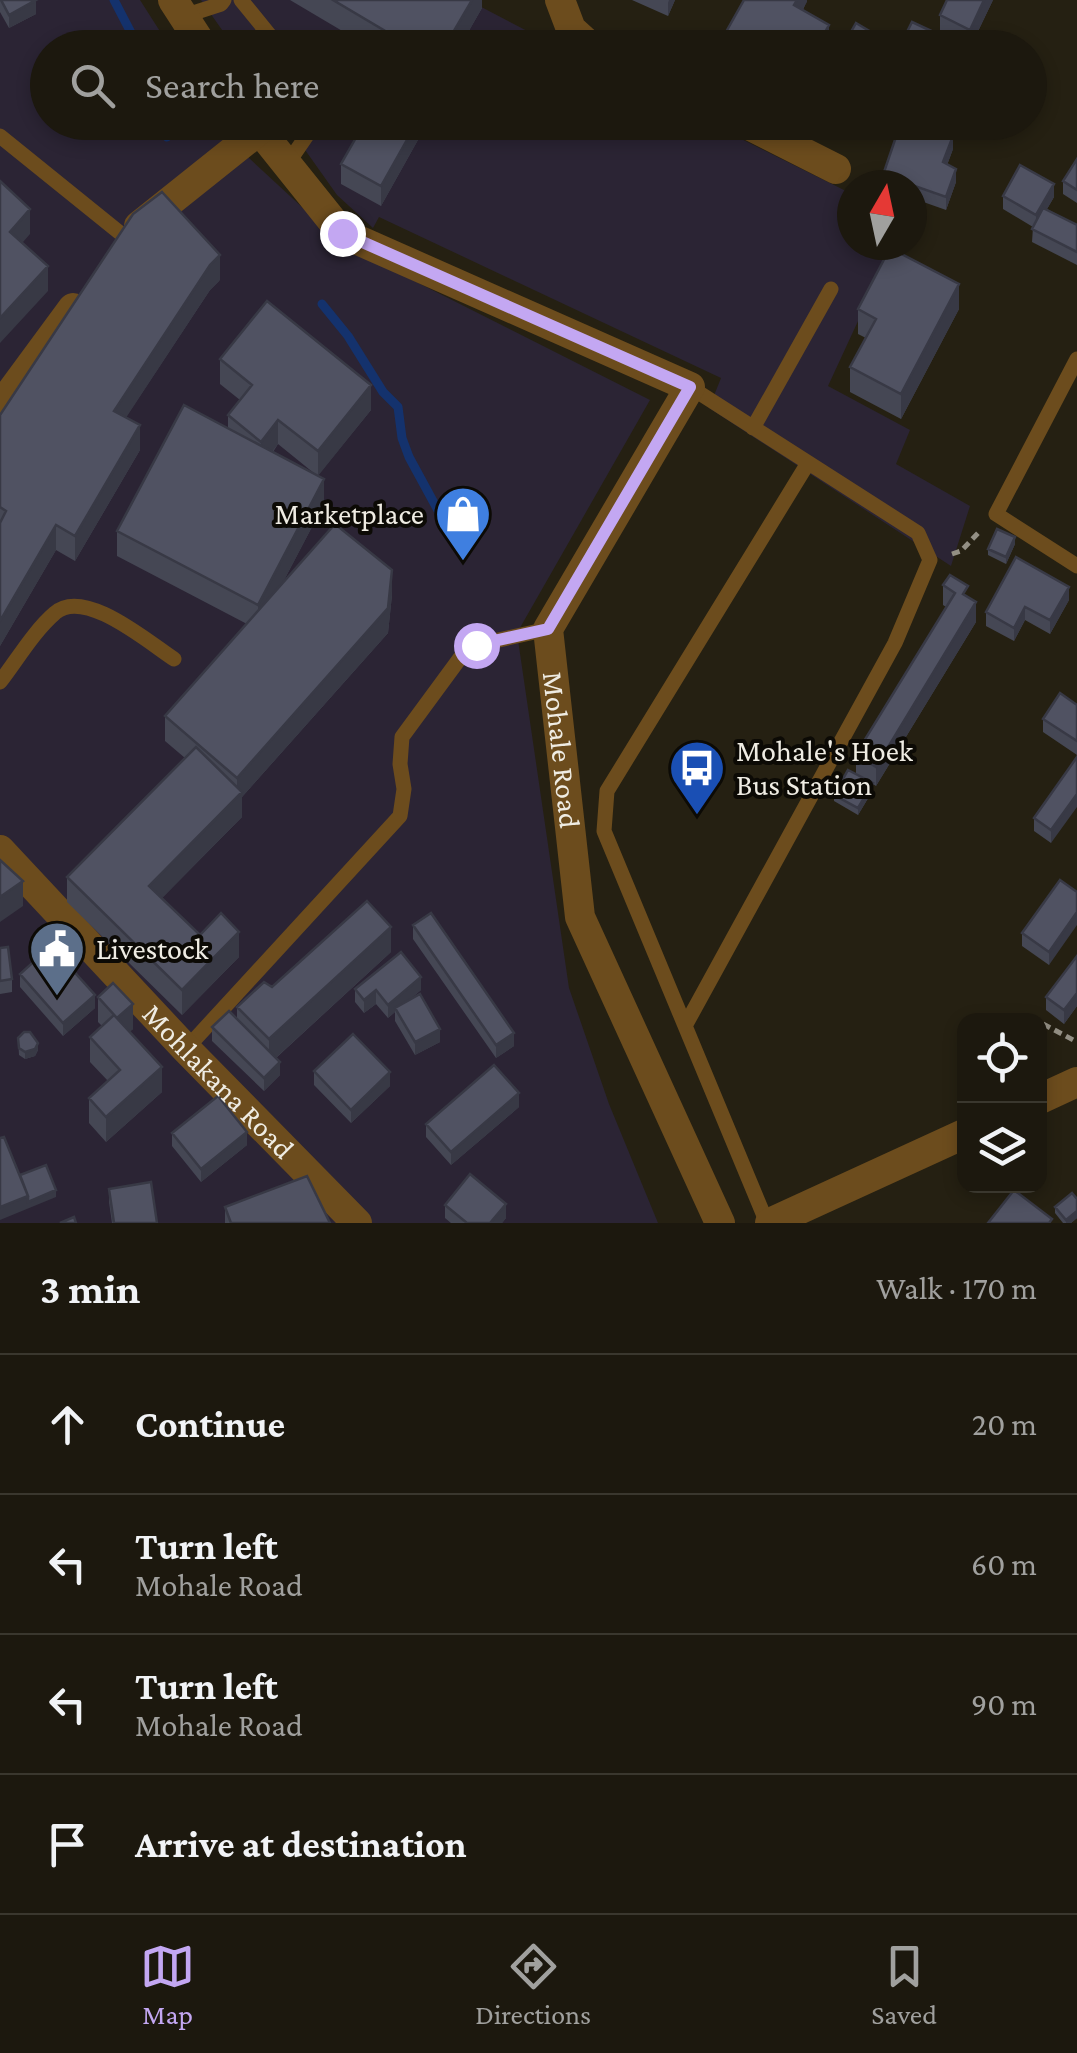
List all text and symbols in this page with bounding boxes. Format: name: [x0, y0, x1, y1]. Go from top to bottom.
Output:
search box: [30, 30, 1047, 140]
icon: search: [65, 58, 120, 113]
text: Search here: [145, 64, 319, 106]
north arrow: [837, 170, 927, 260]
route end: [320, 211, 366, 257]
shop icon: Marketplace: [433, 484, 493, 563]
place label: Marketplace: [275, 497, 424, 531]
route start: [454, 623, 500, 669]
street label: Mohale Road: [537, 670, 587, 830]
place label: Mohale's Hoek Bus Station: [736, 734, 914, 801]
bus stop icon: Mohale's Hoek Bus Station: [667, 738, 727, 817]
public building icon: Livestock: [27, 919, 87, 998]
place label: Livestock: [96, 932, 209, 965]
street label: Mohlakana Road: [136, 997, 301, 1165]
map controls: [957, 1013, 1047, 1193]
button: locate: [957, 1013, 1047, 1103]
button: layers: [957, 1103, 1047, 1193]
text: 3 min: [40, 1265, 140, 1312]
text: Walk · 170 m: [876, 1270, 1037, 1306]
icon: ahead: [40, 1397, 95, 1452]
text: Continue: [135, 1403, 285, 1445]
text: 20 m: [972, 1406, 1037, 1442]
text: Turn left: [135, 1525, 278, 1567]
icon: left: [40, 1537, 95, 1592]
text: 60 m: [971, 1546, 1037, 1582]
text: Mohale Road: [135, 1567, 303, 1603]
text: Turn left: [135, 1665, 278, 1707]
icon: left: [40, 1677, 95, 1732]
text: 90 m: [971, 1686, 1037, 1722]
text: Mohale Road: [135, 1707, 303, 1743]
icon: arrive: [40, 1817, 95, 1872]
text: Arrive at destination: [135, 1823, 467, 1865]
tab: Map: [140, 1939, 195, 2030]
tab: Directions: [475, 1939, 591, 2030]
tab: Saved: [871, 1939, 937, 2030]

